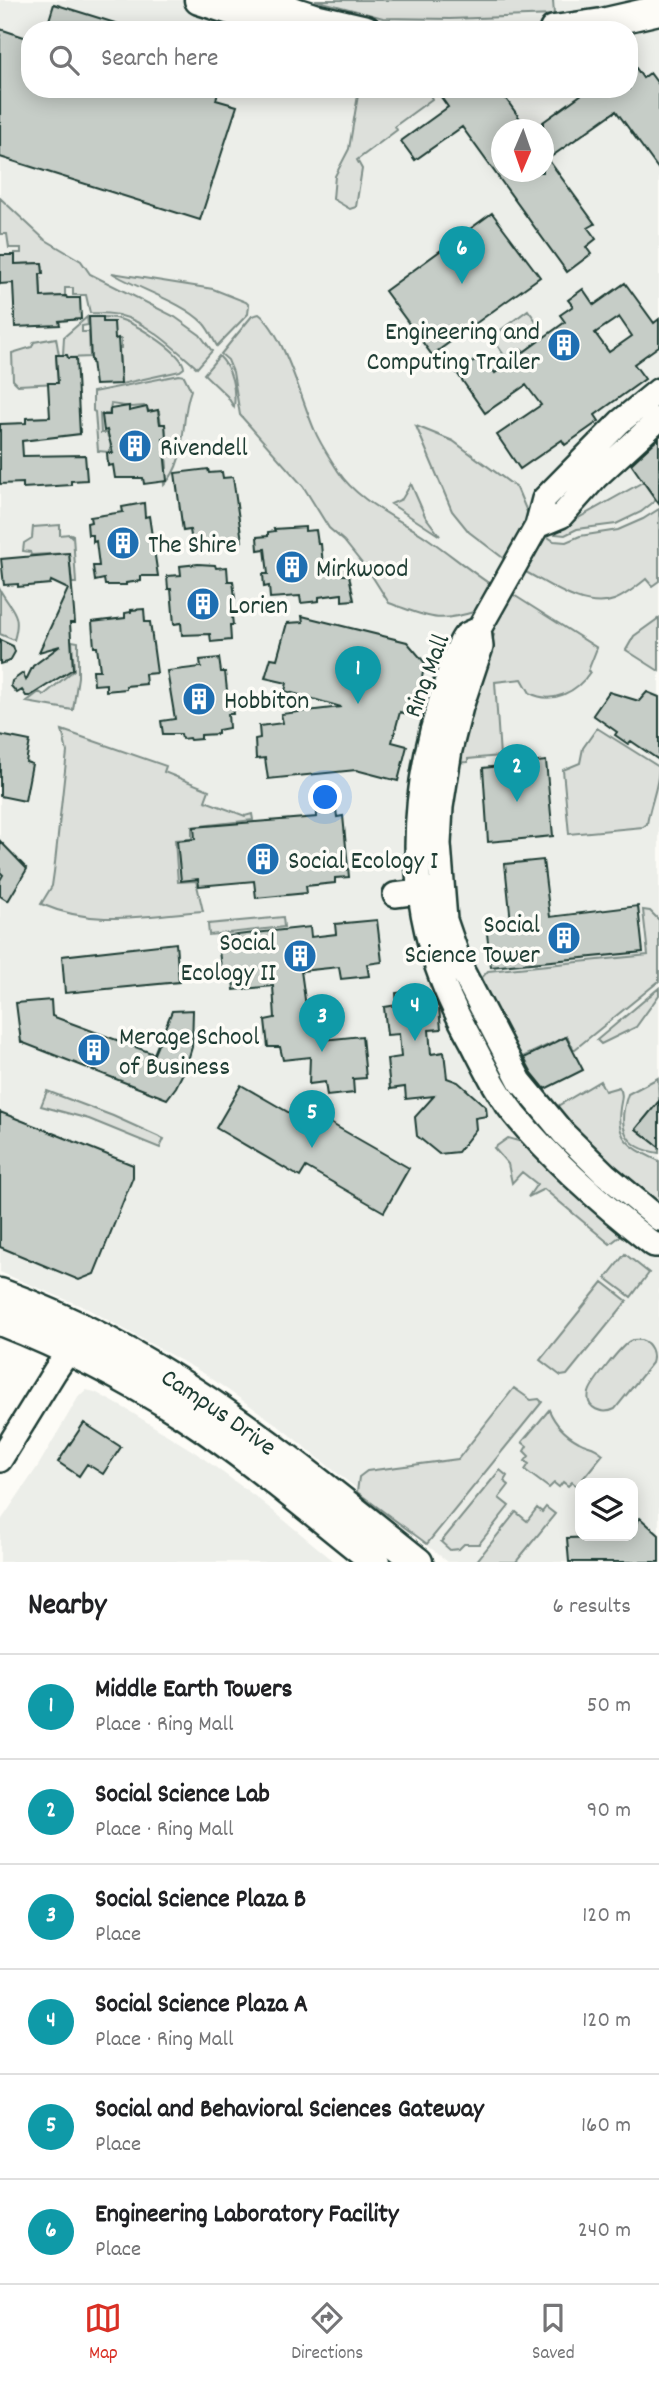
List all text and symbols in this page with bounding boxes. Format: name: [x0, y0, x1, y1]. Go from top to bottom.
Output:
search box: [21, 21, 638, 98]
icon: search: [45, 41, 83, 79]
text: Search here: [101, 41, 219, 78]
north arrow: [491, 119, 554, 182]
pin: 6: [439, 226, 485, 284]
place label: Engineering and Computing Trailer: [367, 315, 540, 382]
building icon: Engineering and Computing Trailer: [545, 326, 583, 364]
building icon: Rivendell: [116, 427, 154, 465]
place label: Rivendell: [160, 431, 248, 468]
building icon: The Shire: [104, 524, 142, 562]
place label: The Shire: [148, 528, 237, 565]
building icon: Mirkwood: [273, 548, 311, 586]
place label: Mirkwood: [316, 552, 408, 589]
building icon: Lorien: [184, 585, 222, 623]
place label: Lorien: [228, 589, 288, 626]
street label: Ring Mall: [395, 629, 461, 723]
pin: 1: [335, 646, 381, 704]
building icon: Hobbiton: [180, 680, 218, 718]
place label: Hobbiton: [224, 684, 309, 721]
pin: 2: [494, 744, 540, 802]
your location: [308, 780, 342, 814]
building icon: Social Ecology I: [244, 840, 282, 878]
place label: Social Ecology I: [288, 844, 438, 881]
place label: Social Science Tower: [405, 908, 540, 975]
building icon: Social Science Tower: [545, 919, 583, 957]
place label: Social Ecology II: [180, 926, 276, 993]
building icon: Social Ecology II: [281, 937, 319, 975]
pin: 4: [392, 983, 438, 1041]
pin: 3: [299, 994, 345, 1052]
place label: Merage School of Business: [119, 1020, 259, 1087]
building icon: Merage School of Business: [75, 1031, 113, 1069]
pin: 5: [289, 1090, 335, 1148]
street label: Campus Drive: [153, 1361, 283, 1466]
map controls: [575, 1478, 638, 1541]
button: layers: [575, 1478, 638, 1541]
text: Nearby: [28, 1586, 106, 1629]
text: 6 results: [553, 1591, 631, 1624]
text: Middle Earth Towers: [95, 1672, 292, 1709]
text: 1: [48, 1690, 54, 1723]
text: 50 m: [587, 1690, 631, 1723]
text: Place · Ring Mall: [95, 1709, 233, 1742]
text: Social Science Lab: [95, 1777, 270, 1814]
text: 2: [46, 1795, 56, 1828]
text: 90 m: [587, 1795, 631, 1828]
text: Place · Ring Mall: [95, 1814, 233, 1847]
text: Social Science Plaza B: [95, 1882, 306, 1919]
text: 3: [46, 1900, 56, 1933]
text: 120 m: [582, 1900, 631, 1933]
text: Place: [95, 1919, 141, 1952]
text: Social Science Plaza A: [95, 1987, 308, 2024]
text: 4: [46, 2005, 56, 2038]
text: 120 m: [582, 2005, 631, 2038]
text: Place · Ring Mall: [95, 2024, 233, 2057]
text: Social and Behavioral Sciences Gateway: [95, 2092, 484, 2129]
text: 5: [46, 2110, 56, 2143]
text: 160 m: [581, 2110, 631, 2143]
text: Place: [95, 2129, 141, 2162]
text: Engineering Laboratory Facility: [95, 2197, 398, 2234]
text: 6: [45, 2215, 57, 2248]
text: 240 m: [578, 2215, 631, 2248]
text: Place: [95, 2234, 141, 2267]
tab: Map: [84, 2299, 122, 2368]
tab: Directions: [291, 2299, 363, 2368]
tab: Saved: [532, 2299, 575, 2368]

